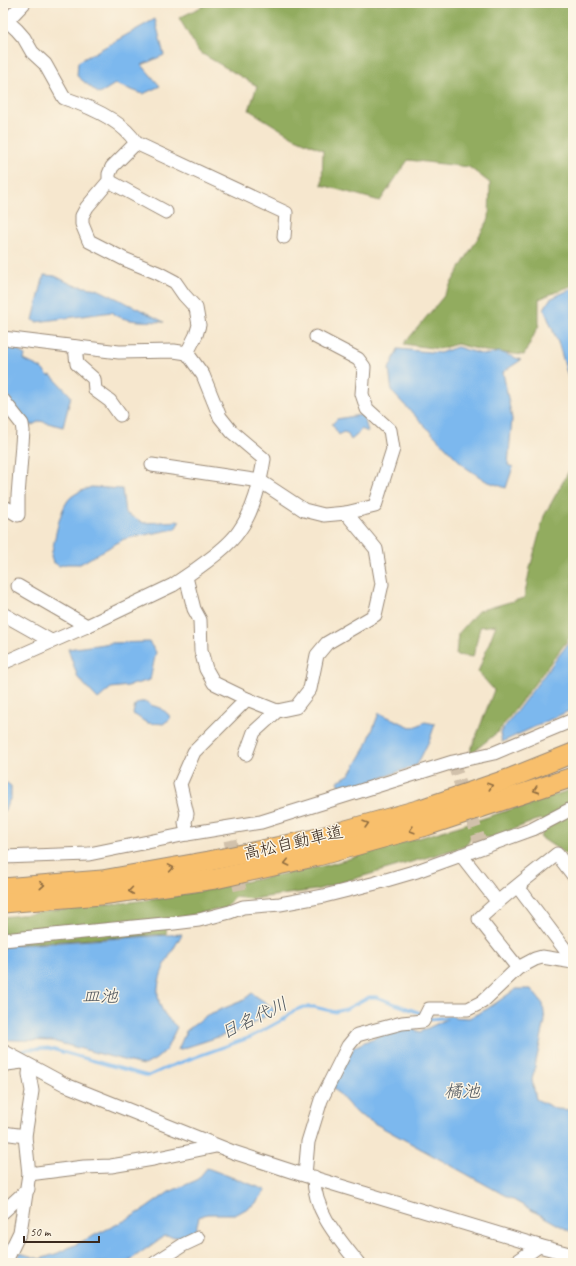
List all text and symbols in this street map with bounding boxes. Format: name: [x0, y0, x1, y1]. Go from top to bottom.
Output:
one-way arrow: [486, 782, 493, 790]
one-way arrow: [533, 785, 540, 794]
one-way arrow: [362, 820, 369, 829]
street label: 高松自動車道: [241, 821, 345, 864]
one-way arrow: [409, 825, 416, 834]
one-way arrow: [284, 859, 290, 867]
one-way arrow: [168, 864, 174, 873]
one-way arrow: [39, 880, 45, 889]
one-way arrow: [128, 886, 134, 895]
water label: 皿池: [82, 985, 119, 1007]
water label: 日名代川: [217, 992, 291, 1044]
water label: 橘池: [444, 1080, 481, 1102]
scale bar: [24, 1218, 99, 1244]
text: 50 m: [30, 1224, 52, 1240]

